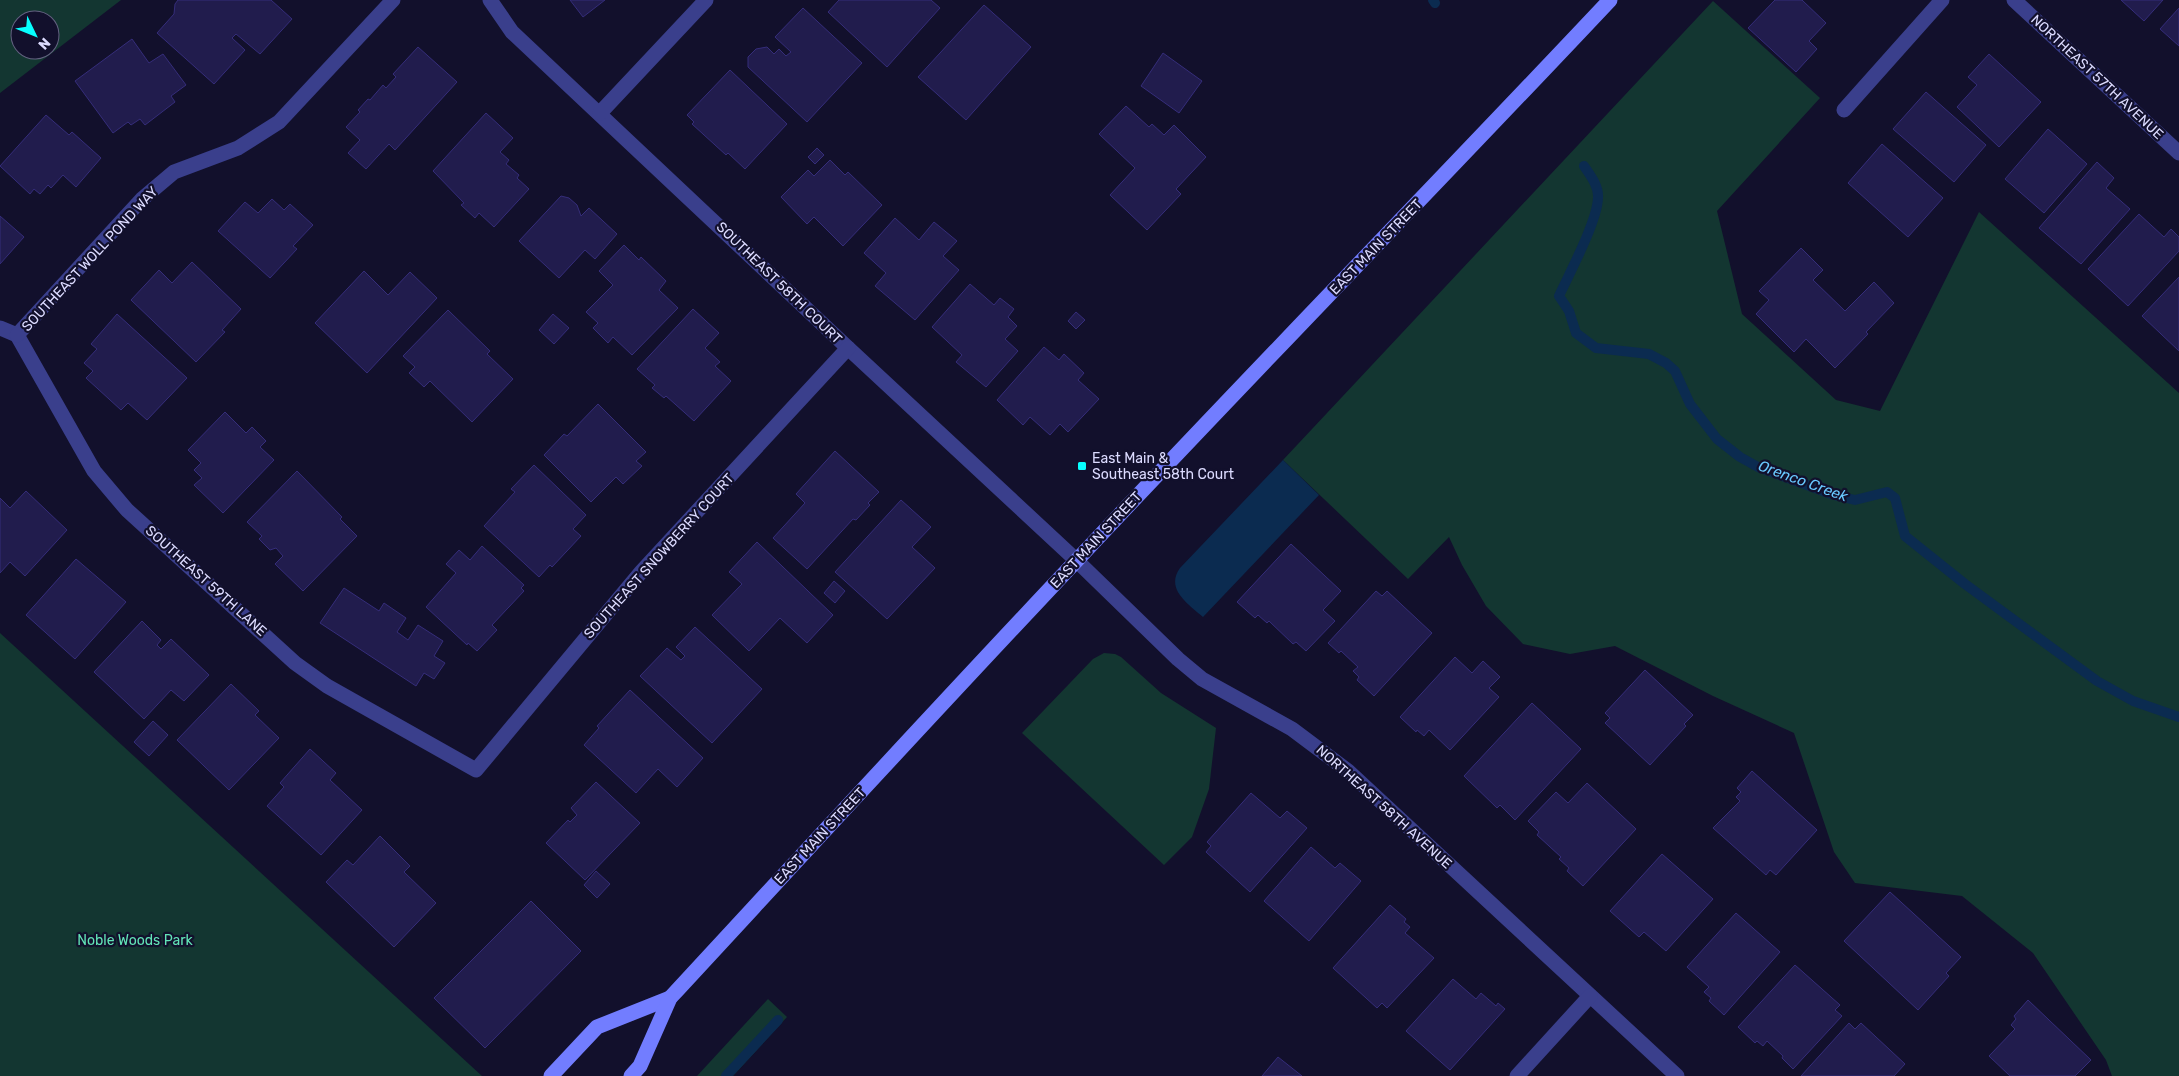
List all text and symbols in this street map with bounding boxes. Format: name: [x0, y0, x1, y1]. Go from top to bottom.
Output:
north arrow: [10, 10, 60, 60]
street label: NORTHEAST 57TH AVENUE: [2027, 11, 2167, 143]
text: N: [34, 34, 54, 53]
street label: SOUTHEAST WOLL POND WAY: [18, 183, 162, 335]
street label: EAST MAIN STREET: [1326, 196, 1426, 298]
street label: SOUTHEAST 58TH COURT: [713, 218, 845, 348]
place label: East Main & Southeast 58th Court: [1092, 450, 1235, 483]
water label: Orenco Creek: [1756, 456, 1850, 506]
marker: East Main & Southeast 58th Court: [1076, 460, 1088, 472]
street label: SOUTHEAST SNOWBERRY COURT: [580, 470, 738, 642]
street label: EAST MAIN STREET: [1047, 488, 1145, 592]
street label: SOUTHEAST 59TH LANE: [142, 522, 270, 640]
street label: NORTHEAST 58TH AVENUE: [1313, 742, 1455, 872]
street label: EAST MAIN STREET: [771, 784, 869, 888]
park label: Noble Woods Park: [77, 932, 194, 949]

